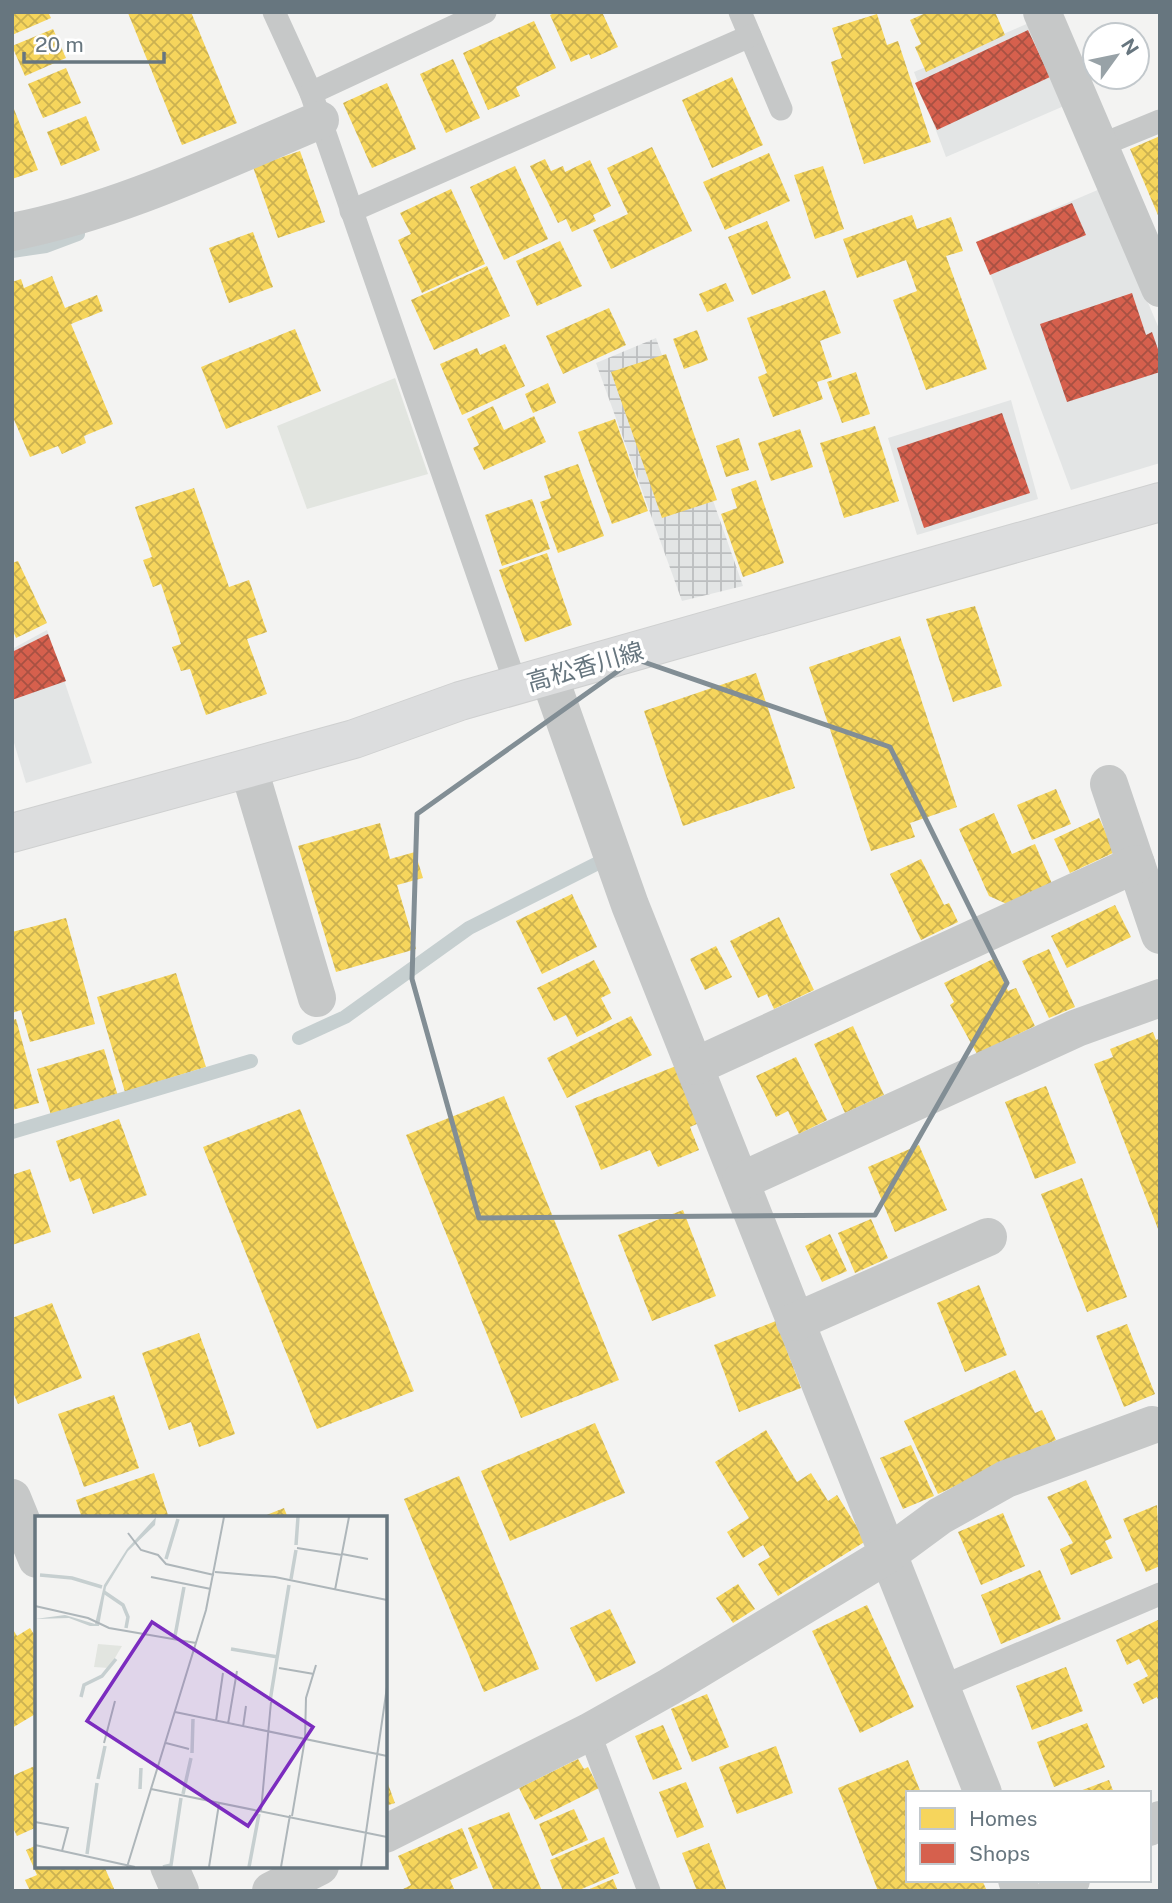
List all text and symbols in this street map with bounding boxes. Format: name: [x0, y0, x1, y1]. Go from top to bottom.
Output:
scale bar: [24, 21, 164, 65]
north arrow: [1081, 21, 1151, 91]
text: 20 m: [35, 32, 84, 57]
text: N: [1117, 35, 1144, 59]
street label: 高松香川線: [523, 636, 647, 696]
inset map: [35, 1516, 387, 1868]
legend: [906, 1791, 1151, 1882]
text: Homes: [969, 1806, 1037, 1831]
text: Shops: [969, 1841, 1030, 1866]

